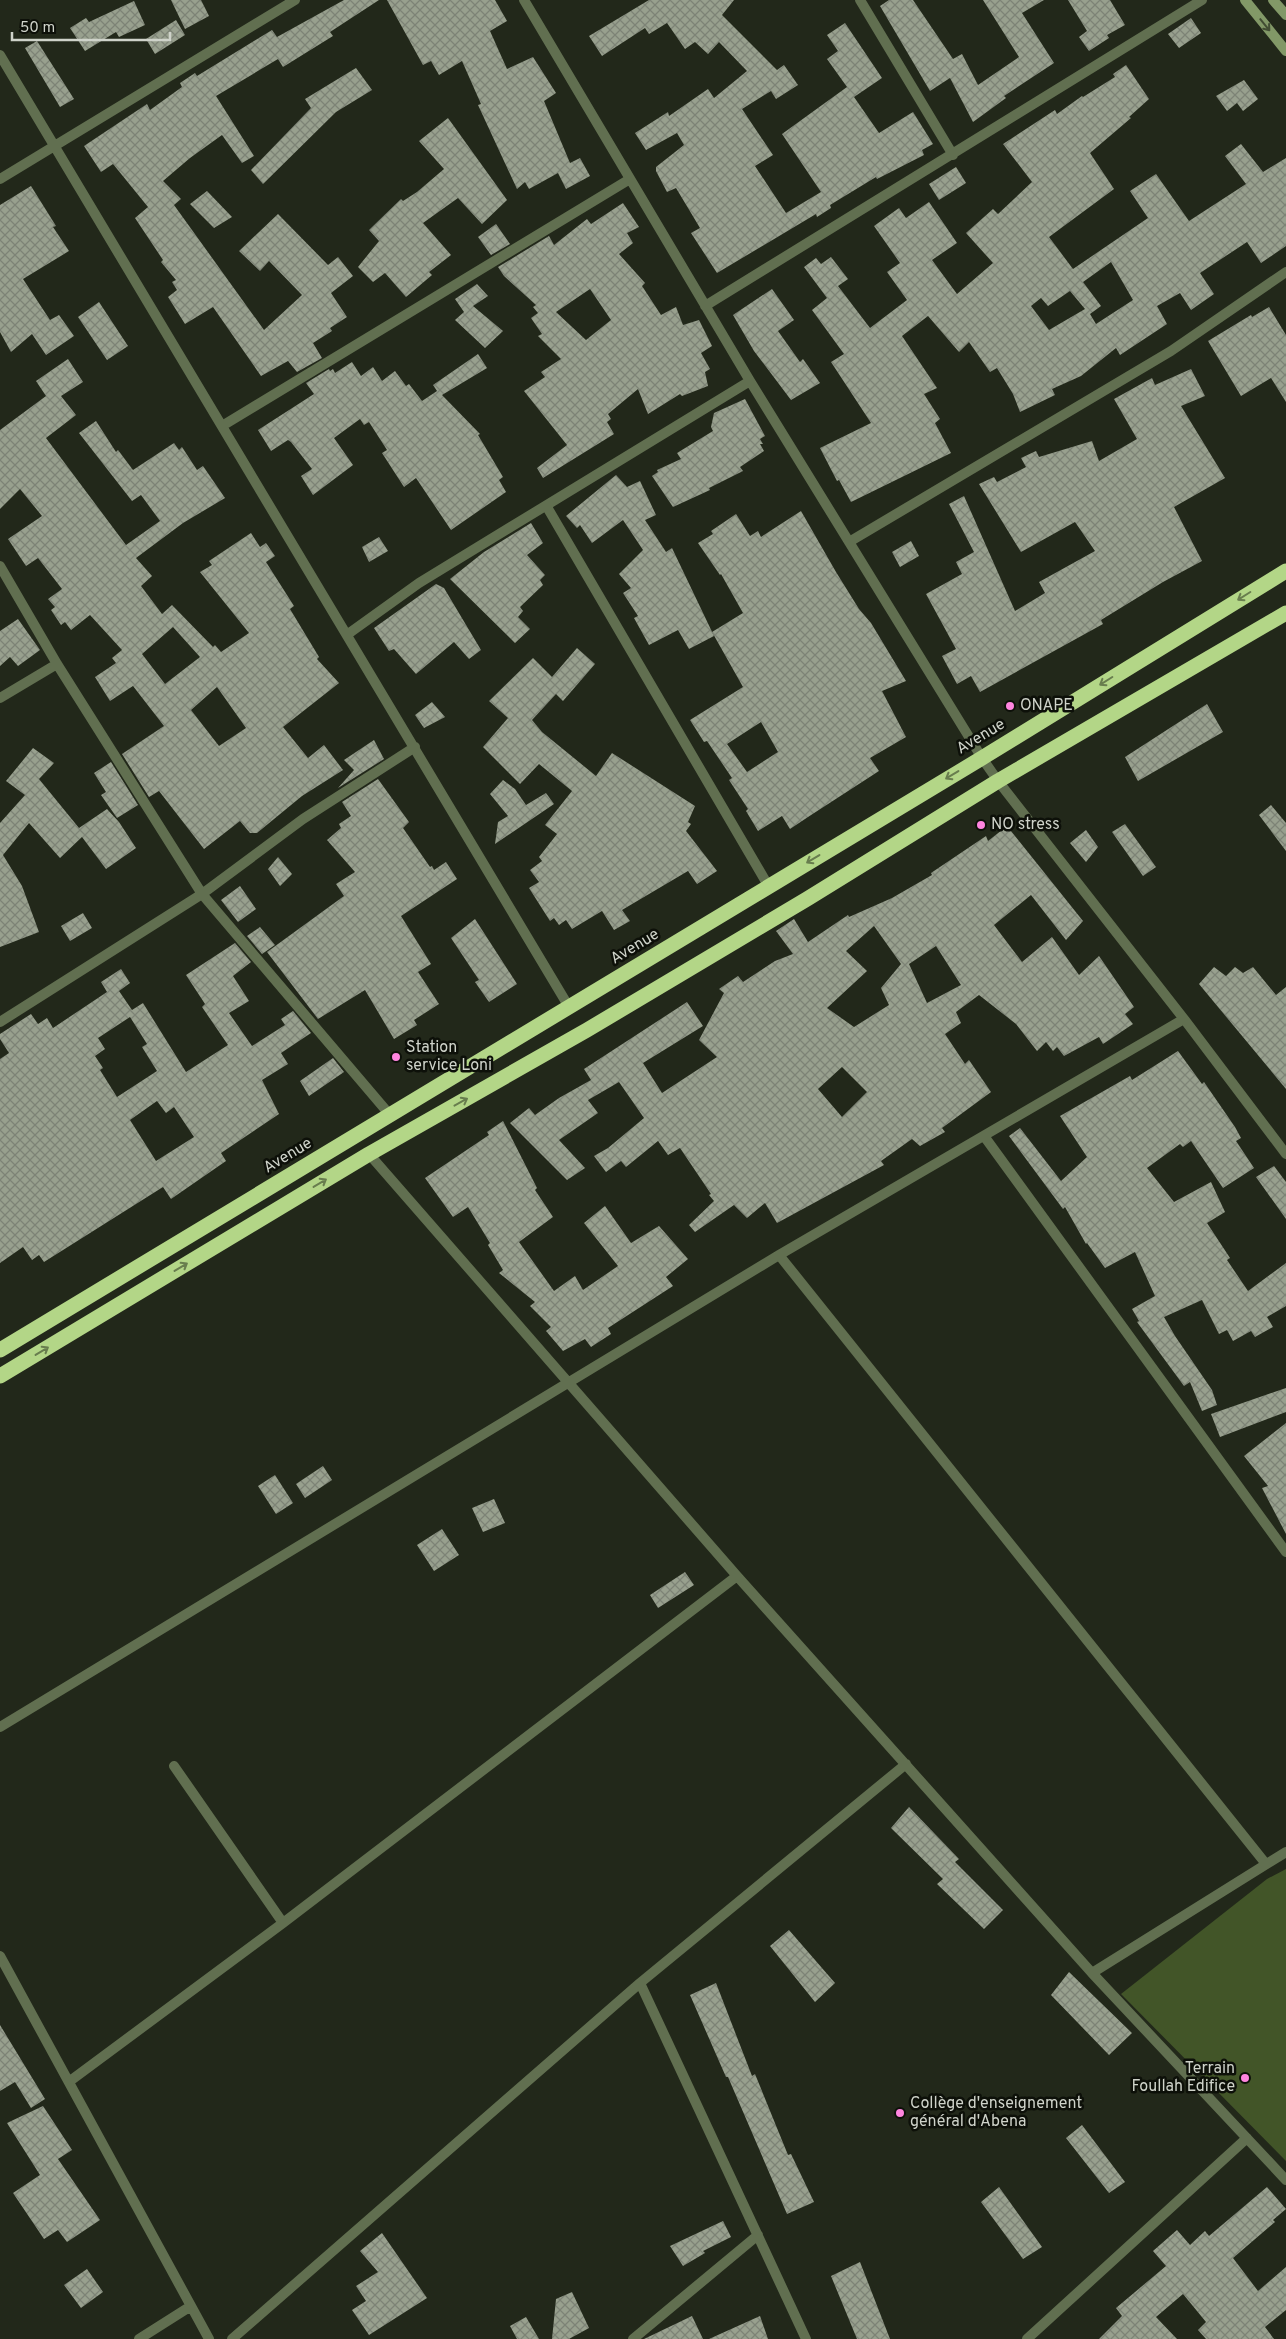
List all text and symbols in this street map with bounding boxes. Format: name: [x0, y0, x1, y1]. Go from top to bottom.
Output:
scale bar: [12, 10, 170, 42]
text: 50 m: [20, 19, 55, 38]
one-way arrow: [1260, 19, 1271, 32]
one-way arrow: [1238, 592, 1252, 602]
one-way arrow: [1099, 677, 1113, 687]
place label: ONAPE: [1020, 696, 1073, 716]
marker: ONAPE: [1004, 700, 1016, 712]
street label: Avenue: [953, 715, 1009, 759]
one-way arrow: [946, 771, 960, 781]
place label: NO stress: [991, 815, 1060, 835]
marker: NO stress: [975, 819, 987, 831]
one-way arrow: [807, 855, 821, 865]
street label: Avenue: [607, 925, 663, 969]
place label: Station service Loni: [406, 1038, 492, 1076]
marker: Station service Loni: [390, 1051, 402, 1063]
one-way arrow: [453, 1097, 468, 1106]
street label: Avenue: [260, 1134, 316, 1178]
one-way arrow: [313, 1178, 327, 1188]
one-way arrow: [174, 1261, 188, 1271]
one-way arrow: [34, 1345, 48, 1355]
place label: Terrain Foullah Edifice: [1132, 2059, 1235, 2097]
marker: Terrain Foullah Edifice: [1239, 2072, 1251, 2084]
place label: Collège d'enseignement général d'Abena: [910, 2094, 1082, 2132]
marker: Collège d'enseignement général d'Abena: [894, 2107, 906, 2119]

